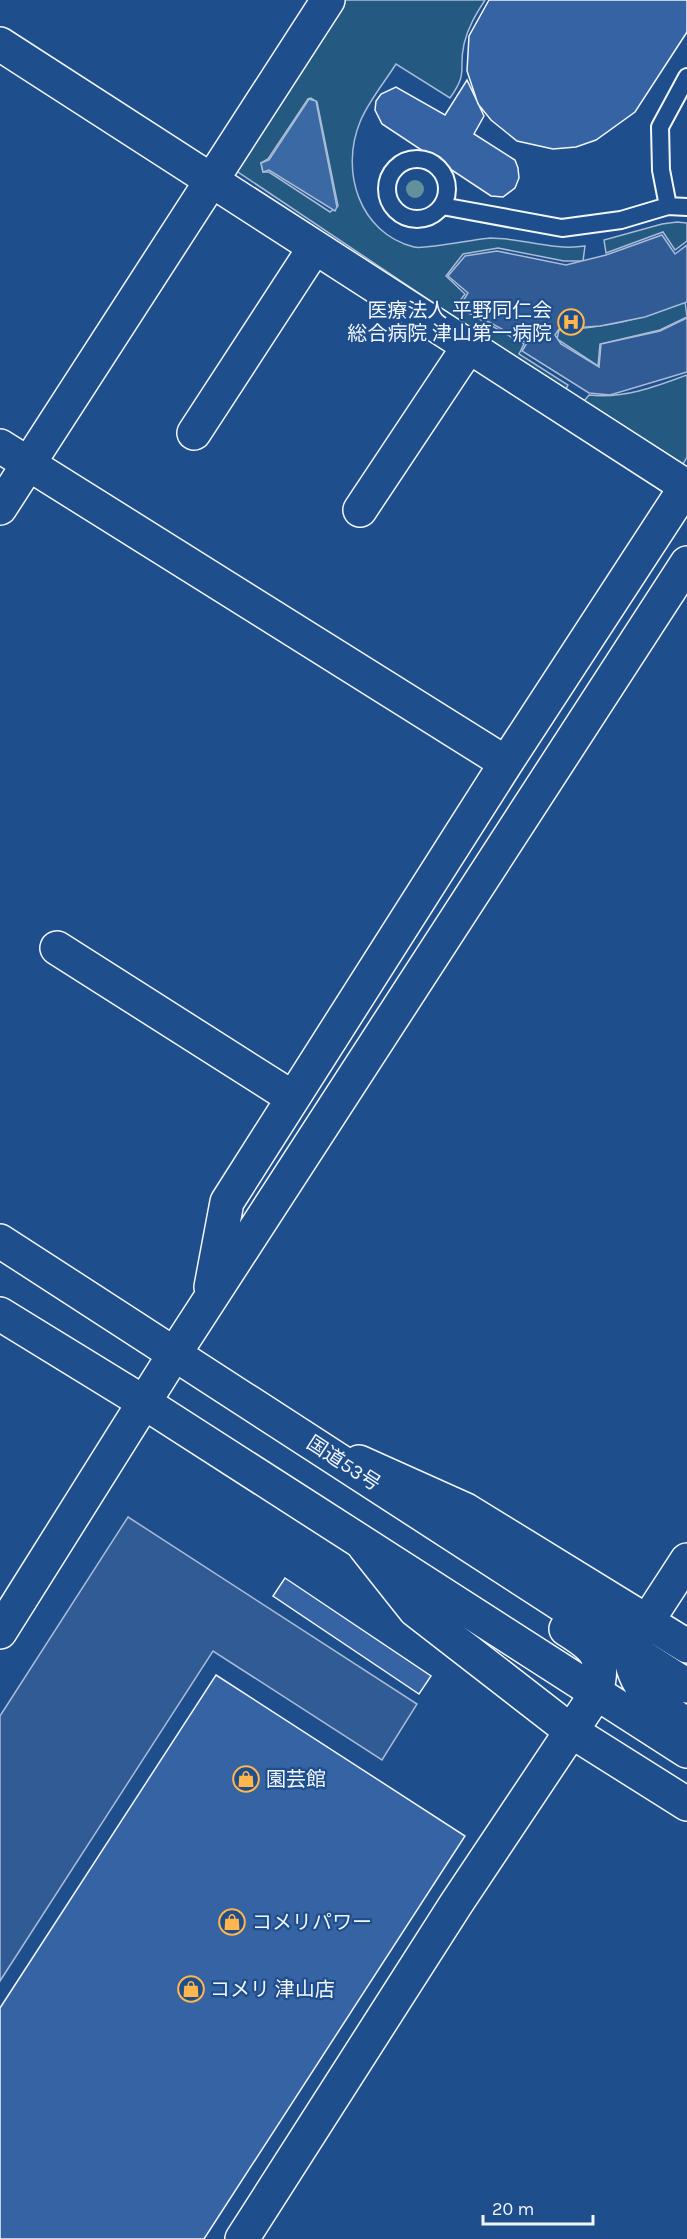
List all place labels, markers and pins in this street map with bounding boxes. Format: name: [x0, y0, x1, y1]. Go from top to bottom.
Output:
place label: 医療法人 平野同仁会 総合病院 津山第一病院: [347, 299, 552, 345]
hospital icon: 医療法人 平野同仁会 総合病院 津山第一病院: [556, 307, 586, 337]
shop icon: 園芸館: [231, 1764, 261, 1794]
place label: 園芸館: [266, 1768, 326, 1791]
shop icon: コメリパワー: [217, 1907, 247, 1937]
place label: コメリパワー: [252, 1911, 372, 1934]
shop icon: コメリ 津山店: [176, 1974, 206, 2004]
place label: コメリ 津山店: [210, 1978, 335, 2001]

